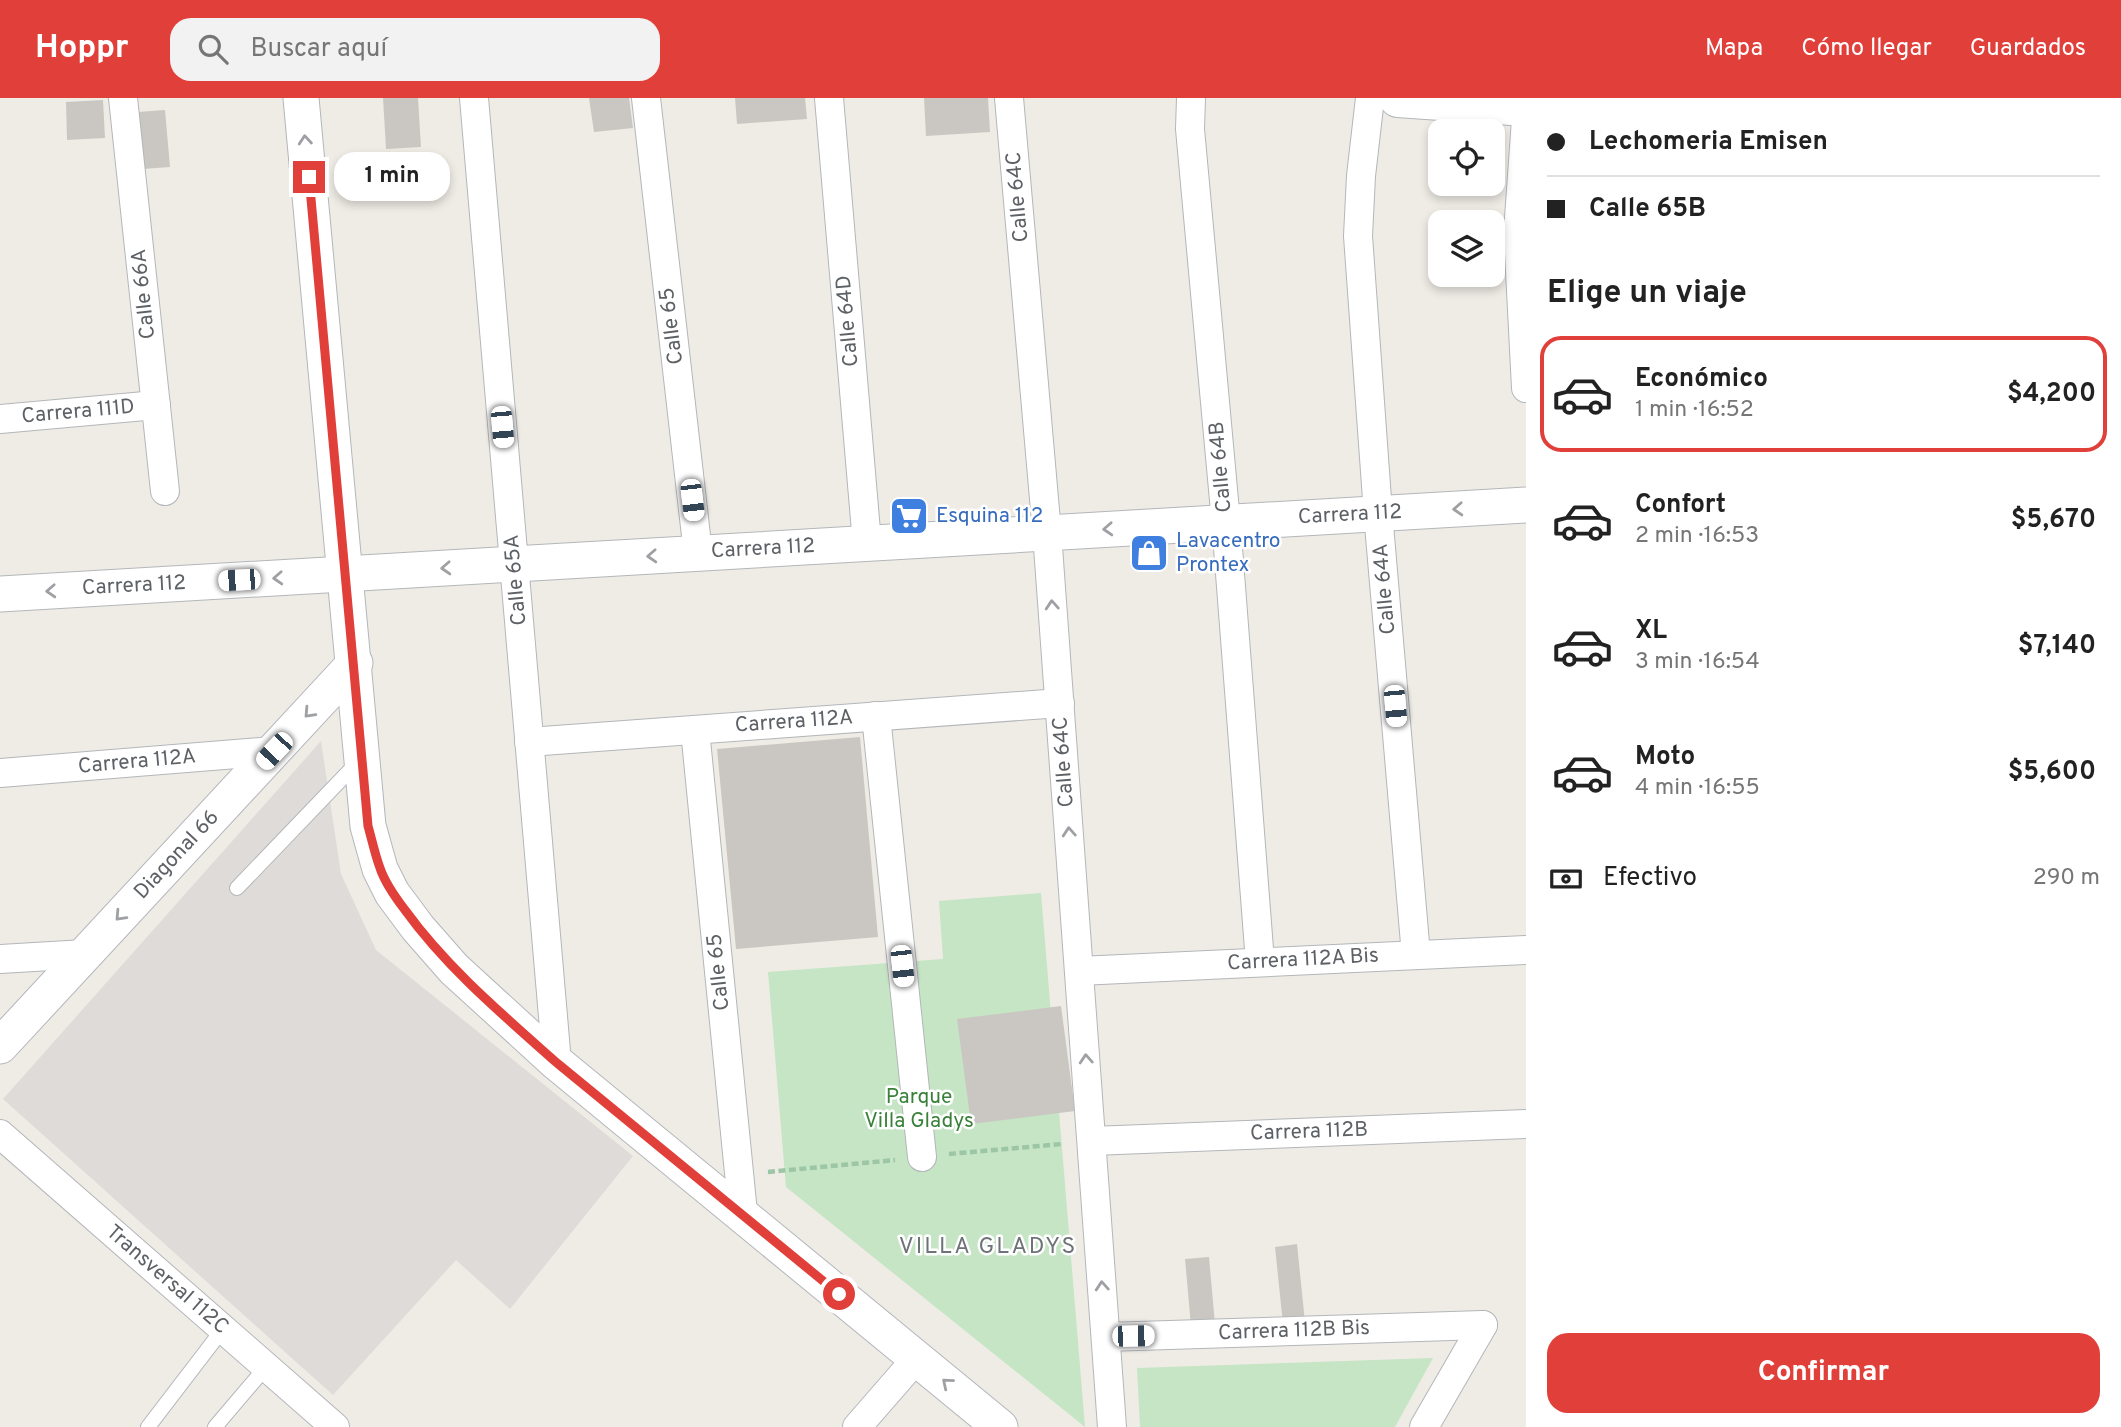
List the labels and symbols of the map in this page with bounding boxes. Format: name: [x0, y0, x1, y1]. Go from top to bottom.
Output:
one-way arrow: [298, 134, 313, 146]
street label: Calle 64C: [1001, 150, 1035, 244]
callout: 1 min: [334, 153, 449, 202]
route end: [293, 161, 325, 193]
street label: Calle 66A: [126, 247, 162, 341]
street label: Calle 64D: [831, 274, 865, 368]
street label: Calle 65: [654, 286, 690, 366]
street label: Carrera 111D: [20, 394, 136, 430]
car: [490, 405, 515, 449]
street label: Calle 64B: [1204, 420, 1238, 514]
car: [680, 478, 705, 522]
supermarket icon: Esquina 112: [888, 495, 930, 537]
street label: Carrera 112: [1297, 499, 1403, 531]
one-way arrow: [1452, 501, 1463, 516]
place label: Esquina 112: [936, 503, 1043, 530]
one-way arrow: [1103, 522, 1114, 537]
place label: Lavacentro Prontex: [1176, 528, 1281, 579]
shop icon: Lavacentro Prontex: [1128, 532, 1170, 574]
street label: Calle 65A: [499, 533, 533, 627]
street label: Carrera 112: [710, 533, 816, 565]
street label: Calle 64A: [1368, 542, 1402, 636]
one-way arrow: [646, 548, 657, 563]
one-way arrow: [440, 560, 451, 575]
car: [218, 568, 261, 592]
street label: Carrera 112: [81, 570, 187, 602]
one-way arrow: [272, 570, 283, 585]
one-way arrow: [45, 583, 56, 598]
one-way arrow: [1045, 599, 1060, 610]
car: [1383, 684, 1408, 728]
street label: Carrera 112A: [734, 704, 854, 740]
one-way arrow: [304, 705, 317, 718]
street label: Calle 64C: [1047, 716, 1081, 808]
car: [252, 728, 297, 774]
street label: Carrera 112A: [77, 743, 197, 781]
street label: Diagonal 66: [129, 805, 225, 905]
one-way arrow: [1062, 826, 1077, 837]
one-way arrow: [116, 908, 129, 921]
street label: Calle 65: [702, 932, 736, 1012]
street label: Carrera 112A Bis: [1227, 943, 1379, 977]
car: [890, 944, 915, 988]
one-way arrow: [1078, 1053, 1093, 1064]
park label: Parque Villa Gladys: [864, 1084, 974, 1135]
street label: Carrera 112B: [1249, 1116, 1369, 1148]
street label: Transversal 112C: [100, 1219, 234, 1341]
district label: VILLA GLADYS: [899, 1233, 1077, 1262]
route start: [823, 1278, 855, 1310]
one-way arrow: [1095, 1280, 1110, 1291]
street label: Carrera 112B Bis: [1218, 1315, 1370, 1347]
car: [1112, 1325, 1155, 1347]
one-way arrow: [943, 1379, 956, 1391]

